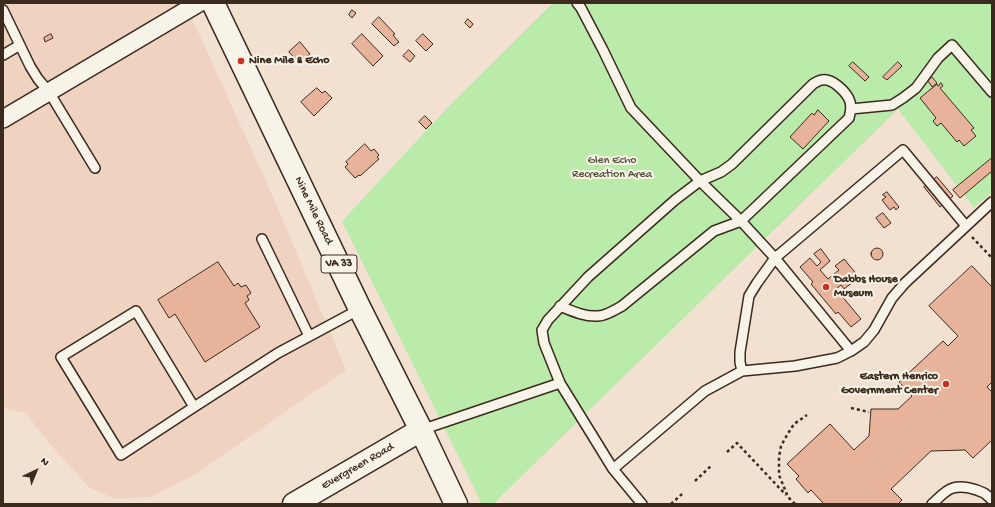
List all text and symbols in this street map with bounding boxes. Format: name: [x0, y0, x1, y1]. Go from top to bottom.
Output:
place label: Nine Mile & Echo: [249, 54, 329, 68]
marker: Nine Mile & Echo: [236, 56, 246, 66]
park label: Glen Echo Recreation Area: [572, 154, 652, 182]
street label: Nine Mile Road: [290, 175, 336, 247]
road number: VA 33: [321, 255, 357, 273]
place label: Dabbs House Museum: [834, 273, 898, 301]
marker: Dabbs House Museum: [821, 282, 831, 292]
place label: Eastern Henrico Government Center: [841, 370, 938, 398]
marker: Eastern Henrico Government Center: [941, 379, 951, 389]
street label: Evergreen Road: [319, 440, 397, 494]
north arrow: [16, 451, 56, 491]
text: N: [38, 456, 51, 469]

